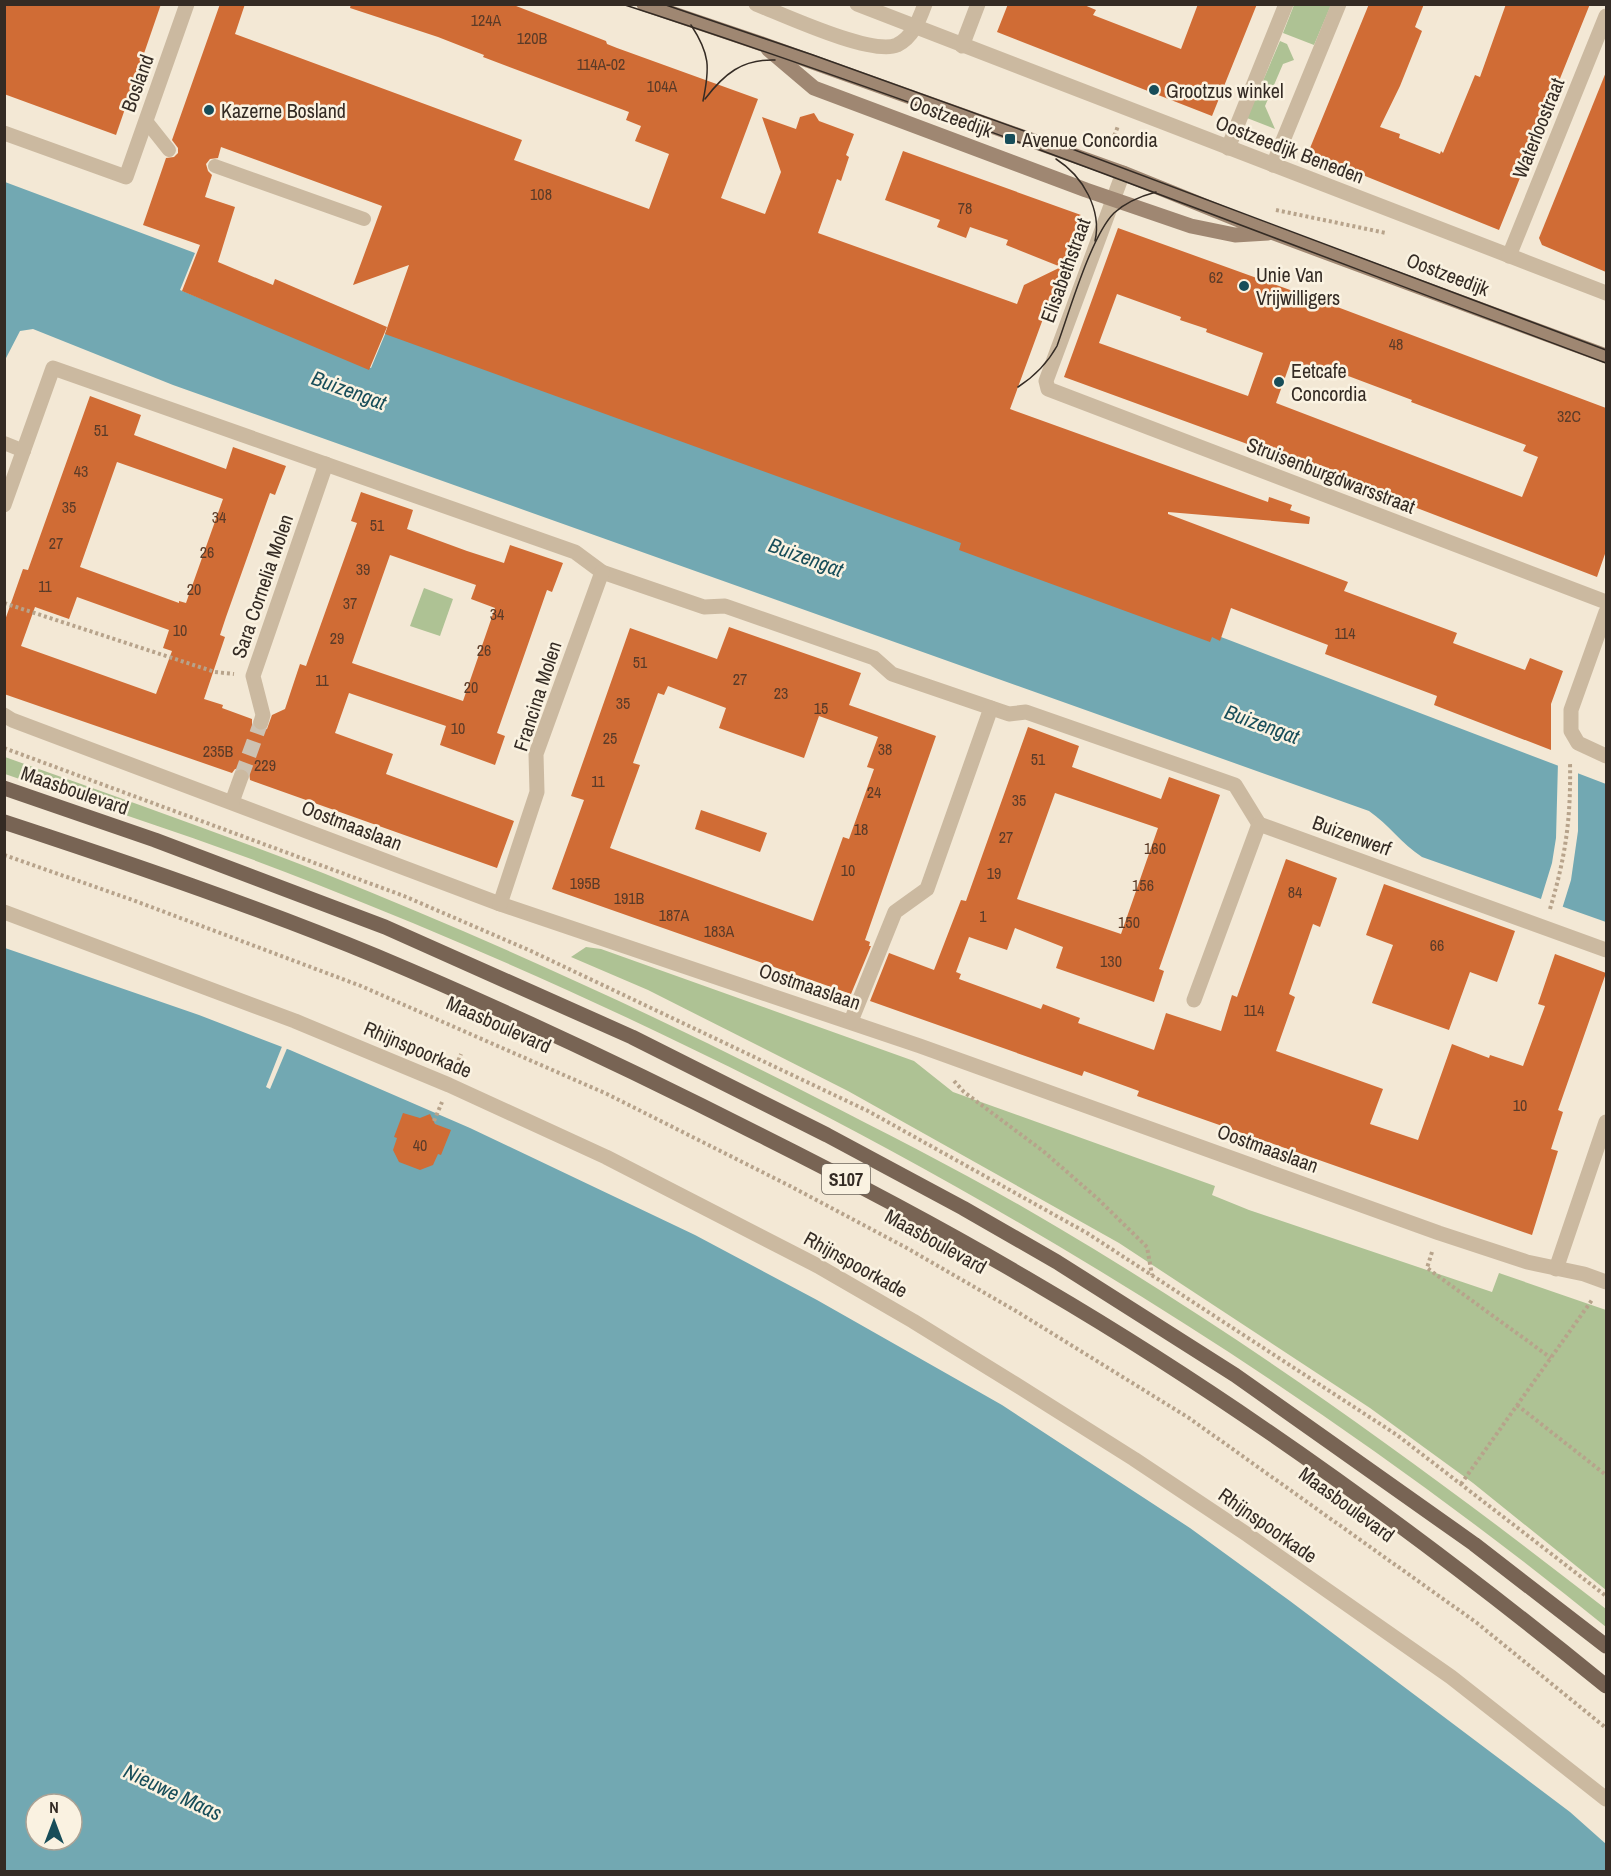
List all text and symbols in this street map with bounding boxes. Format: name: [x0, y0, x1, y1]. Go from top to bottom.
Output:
house number: 124A: [471, 9, 502, 31]
house number: 120B: [517, 27, 548, 49]
street label: Bosland: [114, 51, 160, 115]
house number: 114A-02: [577, 53, 625, 75]
street label: Waterloostraat: [1506, 73, 1571, 182]
house number: 104A: [647, 75, 678, 97]
place label: Grootzus winkel: [1166, 77, 1284, 104]
marker: Grootzus winkel: [1147, 83, 1161, 97]
street label: Oostzeedijk: [906, 89, 997, 144]
place label: Kazerne Bosland: [221, 97, 346, 124]
marker: Kazerne Bosland: [202, 103, 216, 117]
street label: Oostzeedijk Beneden: [1212, 108, 1368, 190]
place label: Avenue Concordia: [1021, 126, 1158, 153]
marker: Avenue Concordia: [1003, 132, 1017, 146]
house number: 108: [530, 183, 552, 205]
house number: 78: [958, 197, 972, 219]
street label: Elisabethstraat: [1034, 214, 1097, 326]
street label: Oostzeedijk: [1403, 246, 1494, 302]
place label: Unie Van Vrijwilligers: [1256, 261, 1340, 311]
house number: 62: [1209, 266, 1223, 288]
marker: Unie Van Vrijwilligers: [1237, 279, 1251, 293]
house number: 48: [1389, 333, 1403, 355]
place label: Eetcafe Concordia: [1291, 357, 1367, 407]
water label: Buizengat: [308, 363, 392, 417]
marker: Eetcafe Concordia: [1272, 375, 1286, 389]
house number: 32C: [1557, 405, 1581, 427]
house number: 51: [94, 419, 109, 441]
street label: Struisenburgdwarsstraat: [1243, 430, 1420, 520]
house number: 43: [74, 460, 88, 482]
house number: 35: [62, 496, 76, 518]
house number: 34: [212, 506, 226, 528]
street label: Sara Cornelia Molen: [225, 510, 299, 662]
house number: 51: [370, 514, 385, 536]
water label: Buizengat: [765, 530, 849, 584]
house number: 27: [49, 532, 63, 554]
house number: 26: [200, 541, 214, 563]
house number: 39: [356, 558, 370, 580]
house number: 11: [38, 575, 53, 597]
house number: 20: [187, 578, 201, 600]
house number: 37: [343, 592, 357, 614]
house number: 34: [490, 603, 504, 625]
house number: 10: [173, 619, 187, 641]
house number: 114: [1335, 622, 1355, 644]
house number: 29: [330, 627, 344, 649]
street label: Francina Molen: [507, 638, 567, 754]
house number: 26: [477, 639, 491, 661]
house number: 51: [633, 651, 648, 673]
house number: 27: [733, 668, 747, 690]
house number: 11: [315, 669, 330, 691]
house number: 20: [464, 676, 478, 698]
house number: 23: [774, 682, 788, 704]
house number: 35: [616, 692, 630, 714]
house number: 15: [814, 697, 828, 719]
water label: Buizengat: [1221, 697, 1305, 751]
house number: 10: [451, 717, 465, 739]
house number: 25: [603, 727, 617, 749]
house number: 38: [878, 738, 892, 760]
house number: 235B: [203, 740, 234, 762]
house number: 51: [1031, 748, 1046, 770]
house number: 229: [254, 754, 276, 776]
street label: Maasboulevard: [18, 759, 132, 821]
house number: 11: [591, 770, 606, 792]
house number: 24: [867, 781, 881, 803]
house number: 35: [1012, 789, 1026, 811]
street label: Oostmaaslaan: [298, 793, 406, 857]
street label: Buizenwerf: [1309, 808, 1396, 862]
house number: 18: [854, 818, 868, 840]
house number: 27: [999, 826, 1013, 848]
house number: 160: [1144, 837, 1166, 859]
house number: 10: [841, 859, 855, 881]
house number: 19: [987, 862, 1001, 884]
house number: 195B: [570, 872, 601, 894]
house number: 156: [1132, 874, 1154, 896]
house number: 84: [1288, 881, 1302, 903]
house number: 191B: [614, 887, 645, 909]
house number: 187A: [659, 904, 690, 926]
house number: 1: [979, 905, 987, 927]
house number: 150: [1118, 911, 1140, 933]
house number: 183A: [704, 920, 735, 942]
house number: 66: [1430, 934, 1444, 956]
house number: 130: [1100, 950, 1122, 972]
street label: Oostmaaslaan: [756, 956, 864, 1016]
street label: Maasboulevard: [442, 989, 556, 1059]
house number: 114: [1244, 999, 1264, 1021]
street label: Rhijnspoorkade: [360, 1014, 476, 1084]
house number: 10: [1513, 1094, 1527, 1116]
street label: Oostmaaslaan: [1214, 1117, 1322, 1179]
house number: 40: [413, 1134, 427, 1156]
road number: S107: [822, 1164, 870, 1194]
street label: Maasboulevard: [880, 1202, 992, 1280]
street label: Rhijnspoorkade: [799, 1224, 913, 1304]
street label: Maasboulevard: [1294, 1460, 1400, 1548]
street label: Rhijnspoorkade: [1213, 1481, 1323, 1569]
water label: Nieuwe Maas: [119, 1757, 227, 1828]
north arrow: [24, 1792, 84, 1852]
text: N: [49, 1796, 59, 1818]

